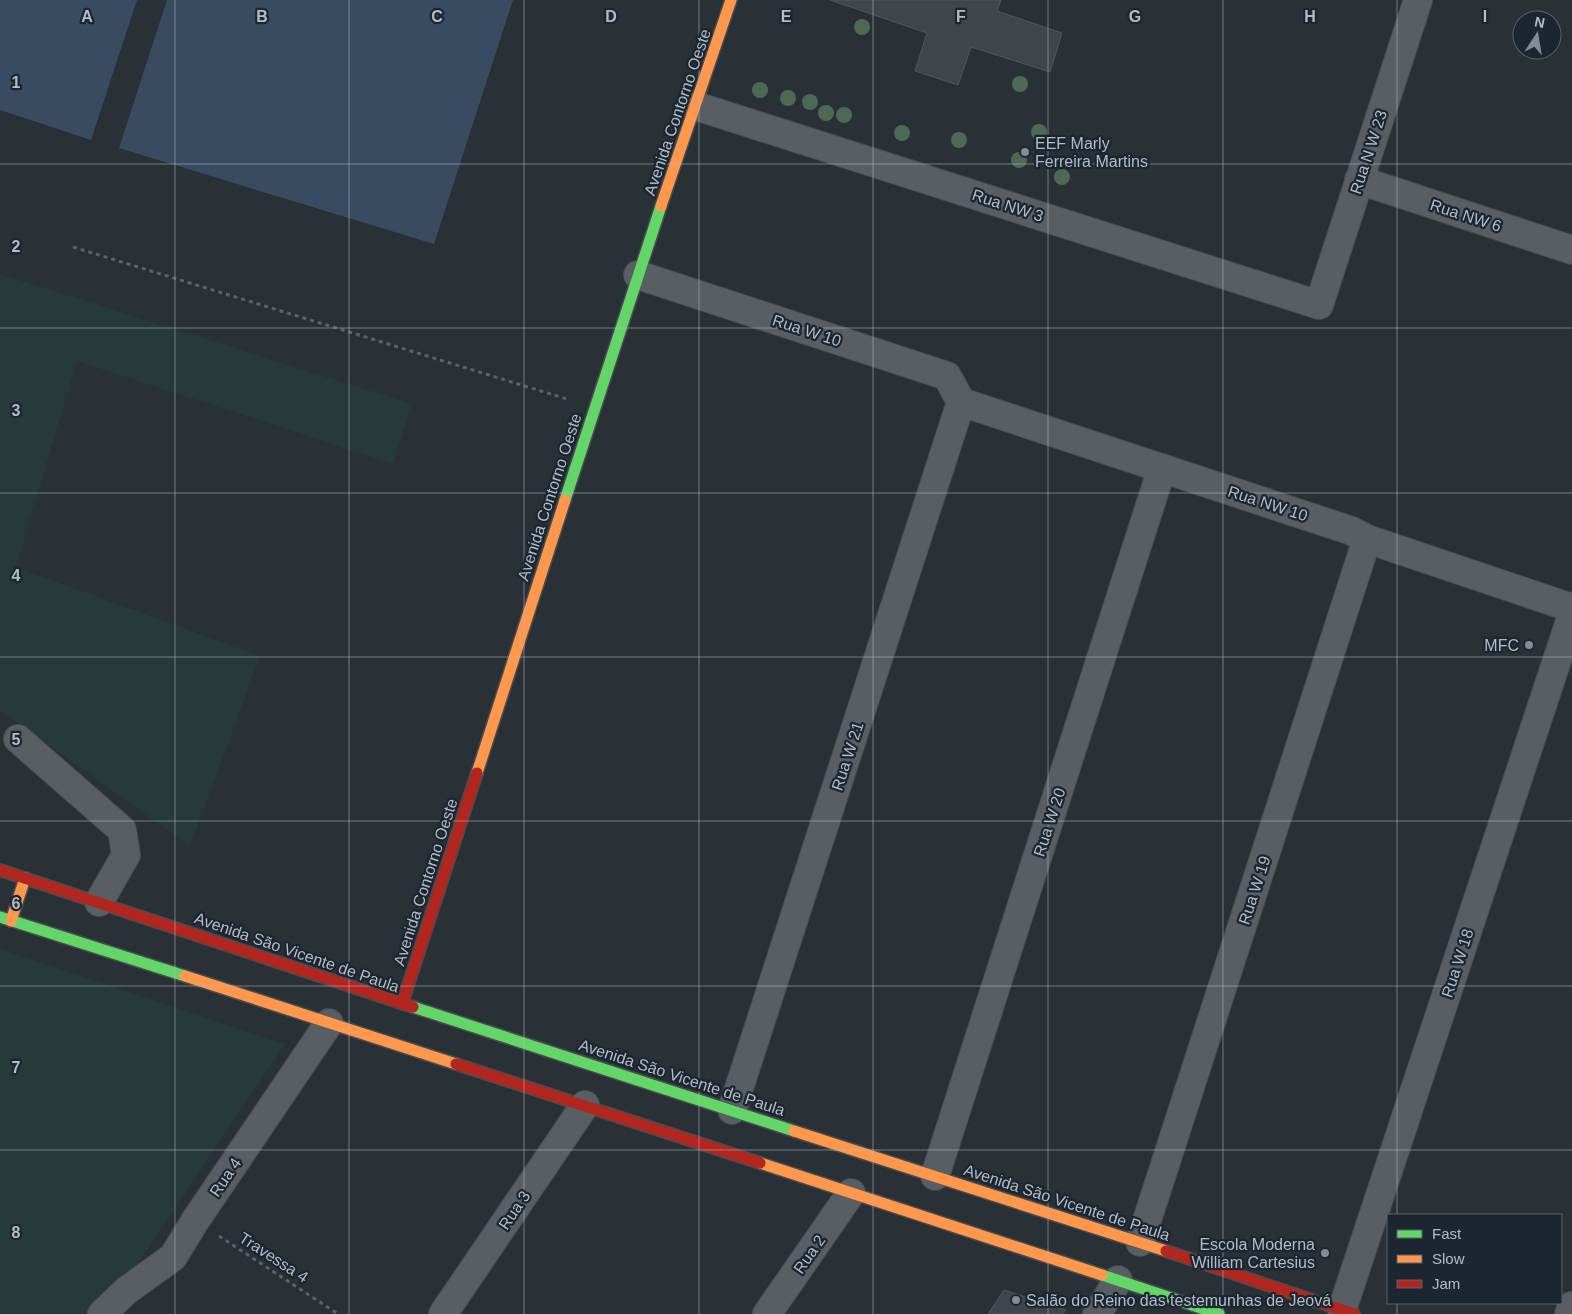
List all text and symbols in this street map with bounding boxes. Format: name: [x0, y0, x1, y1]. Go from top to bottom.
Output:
text: A: [81, 8, 93, 25]
text: B: [256, 8, 268, 25]
text: C: [431, 8, 443, 25]
text: D: [605, 8, 617, 25]
text: E: [781, 8, 792, 25]
text: F: [956, 8, 966, 25]
text: G: [1129, 8, 1141, 25]
text: H: [1304, 8, 1316, 25]
text: I: [1483, 8, 1487, 25]
north arrow: [1512, 10, 1562, 60]
text: N: [1533, 13, 1546, 31]
street label: Avenida Contorno Oeste: [641, 27, 714, 198]
text: 1: [12, 74, 21, 91]
street label: Rua N W 23: [1347, 108, 1390, 196]
place label: EEF Marly Ferreira Martins: [1035, 135, 1148, 170]
marker: EEF Marly Ferreira Martins: [1019, 146, 1031, 158]
street label: Rua NW 3: [970, 186, 1046, 225]
street label: Rua NW 6: [1428, 196, 1504, 235]
text: 2: [12, 238, 21, 255]
street label: Rua W 10: [770, 311, 843, 350]
text: 3: [12, 402, 21, 419]
street label: Avenida Contorno Oeste: [514, 411, 585, 583]
street label: Rua NW 10: [1226, 483, 1310, 524]
text: 4: [12, 567, 21, 584]
place label: MFC: [1484, 637, 1519, 654]
marker: MFC: [1523, 639, 1535, 651]
street label: Rua W 21: [828, 720, 867, 793]
text: 5: [12, 731, 21, 748]
street label: Rua W 20: [1030, 786, 1069, 859]
street label: Avenida Contorno Oeste: [390, 796, 461, 968]
street label: Rua W 19: [1235, 854, 1274, 927]
text: 6: [12, 895, 21, 912]
street label: Avenida São Vicente de Paula: [192, 909, 402, 996]
street label: Rua W 18: [1438, 927, 1477, 1000]
street label: Avenida São Vicente de Paula: [577, 1036, 787, 1119]
text: 7: [12, 1059, 21, 1076]
street label: Rua 4: [206, 1155, 244, 1200]
street label: Avenida São Vicente de Paula: [962, 1161, 1172, 1244]
street label: Rua 3: [495, 1188, 533, 1233]
legend: [1387, 1214, 1562, 1304]
text: 8: [12, 1224, 21, 1241]
text: Fast: [1432, 1225, 1462, 1242]
street label: Travessa 4: [236, 1229, 311, 1286]
street label: Rua 2: [790, 1232, 829, 1277]
place label: Escola Moderna William Cartesius: [1191, 1236, 1315, 1271]
marker: Escola Moderna William Cartesius: [1319, 1247, 1331, 1259]
text: Slow: [1432, 1250, 1465, 1267]
text: Jam: [1432, 1275, 1460, 1292]
place label: Salão do Reino das testemunhas de Jeová: [1026, 1292, 1331, 1309]
marker: Salão do Reino das testemunhas de Jeová: [1010, 1294, 1022, 1306]

